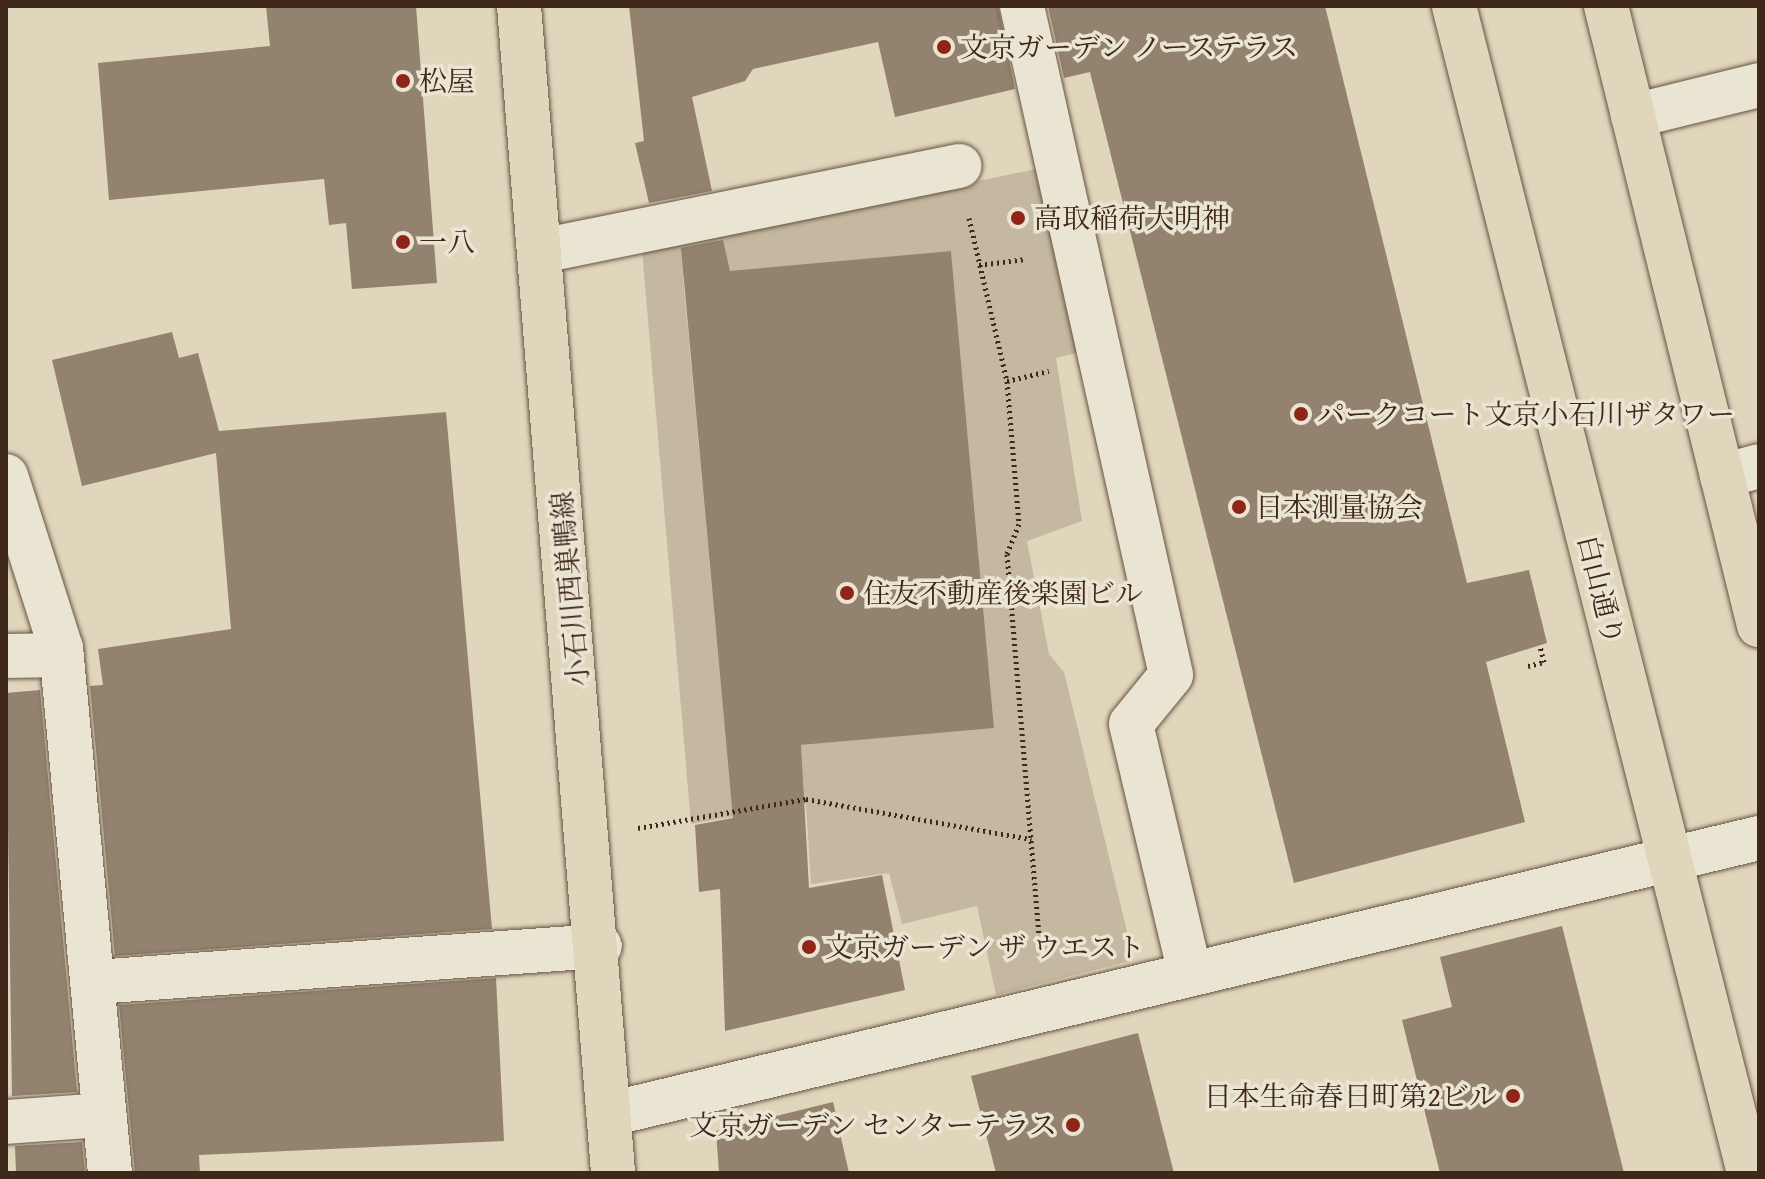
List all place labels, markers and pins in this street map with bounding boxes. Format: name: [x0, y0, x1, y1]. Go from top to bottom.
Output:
place label: 文京ガーデン ノーステラス: [960, 30, 1301, 64]
marker: 文京ガーデン ノーステラス: [935, 38, 953, 56]
place label: 松屋: [419, 64, 475, 98]
marker: 松屋: [394, 72, 412, 90]
place label: 高取稲荷大明神: [1034, 201, 1230, 235]
marker: 高取稲荷大明神: [1009, 209, 1027, 227]
place label: 一八: [419, 225, 475, 259]
marker: 一八: [394, 233, 412, 251]
place label: パークコート文京小石川ザタワー: [1317, 397, 1737, 431]
marker: パークコート文京小石川ザタワー: [1292, 405, 1310, 423]
place label: 日本測量協会: [1255, 490, 1423, 524]
marker: 日本測量協会: [1230, 498, 1248, 516]
place label: 住友不動産後楽園ビル: [863, 576, 1143, 610]
marker: 住友不動産後楽園ビル: [838, 584, 856, 602]
place label: 文京ガーデン ザ ウエスト: [825, 930, 1145, 964]
marker: 文京ガーデン ザ ウエスト: [800, 938, 818, 956]
place label: 日本生命春日町第2ビル: [1204, 1079, 1497, 1113]
marker: 日本生命春日町第2ビル: [1504, 1087, 1522, 1105]
place label: 文京ガーデン センターテラス: [687, 1108, 1057, 1142]
marker: 文京ガーデン センターテラス: [1064, 1116, 1082, 1134]

